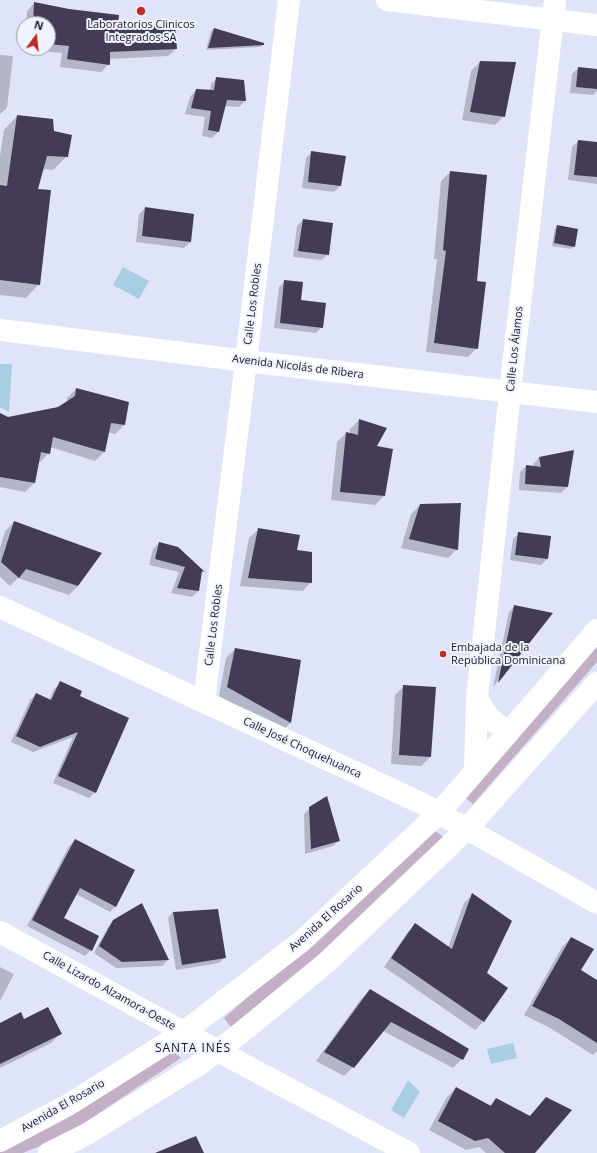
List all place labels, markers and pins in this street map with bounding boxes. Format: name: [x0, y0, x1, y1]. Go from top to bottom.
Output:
marker: Laboratorios Clinicos Integrados SA: [135, 5, 147, 17]
place label: Laboratorios Clinicos Integrados SA: [87, 18, 195, 44]
place label: Embajada de la República Dominicana: [451, 641, 565, 667]
marker: Embajada de la República Dominicana: [438, 649, 448, 659]

